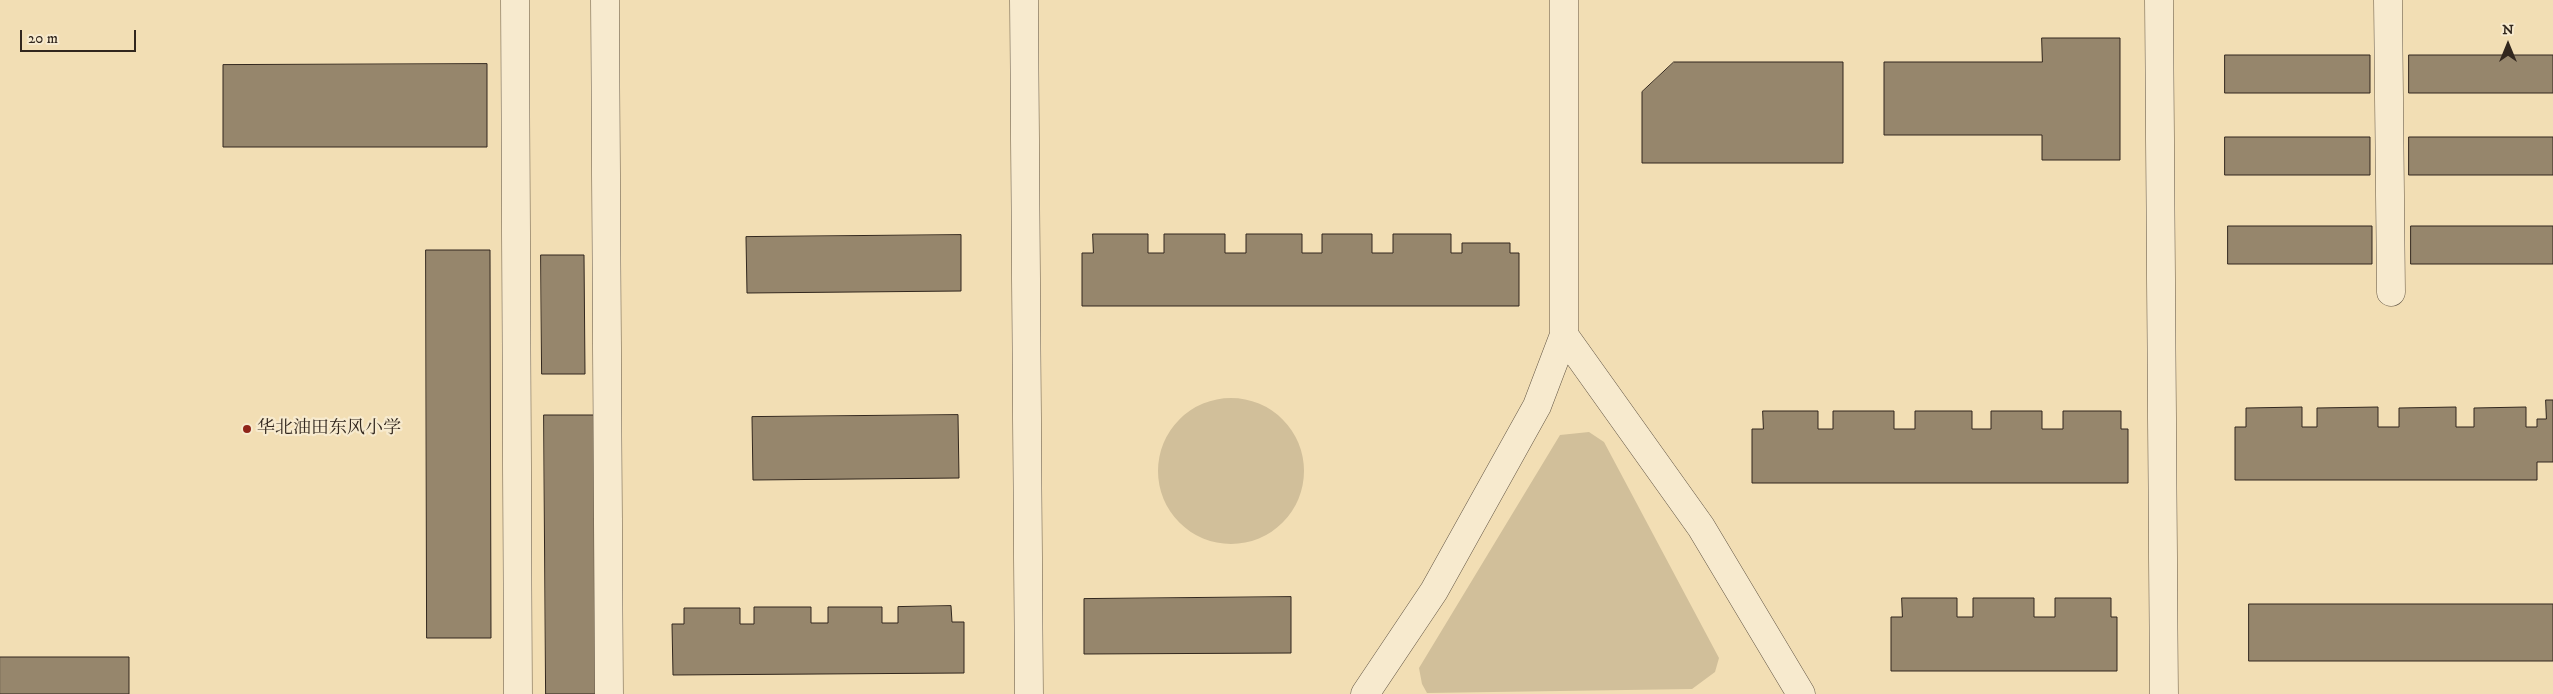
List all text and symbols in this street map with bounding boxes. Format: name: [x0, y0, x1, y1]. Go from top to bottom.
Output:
scale bar: [22, 20, 139, 52]
north arrow: [2483, 20, 2533, 70]
text: N: [2502, 21, 2514, 39]
text: 20 m: [28, 29, 58, 48]
place label: 华北油田东风小学: [257, 418, 401, 440]
marker: 华北油田东风小学: [241, 423, 253, 435]

